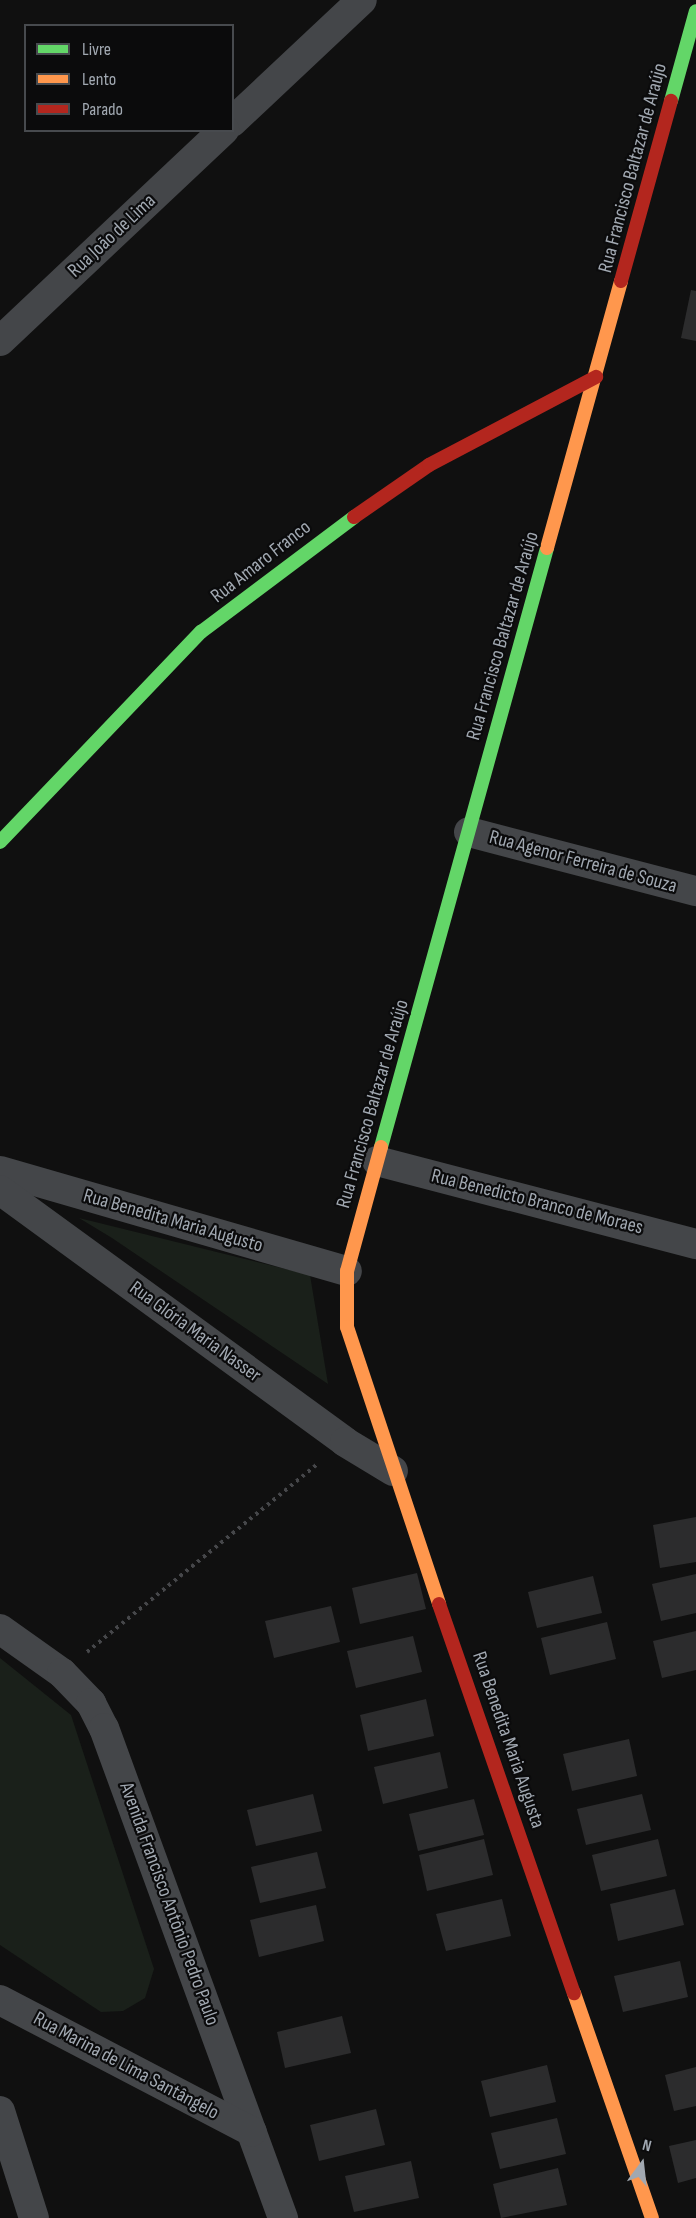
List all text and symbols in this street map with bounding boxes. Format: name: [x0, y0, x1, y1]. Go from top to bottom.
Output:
legend: [24, 24, 234, 132]
text: Livre: [82, 39, 111, 60]
street label: Rua Francisco Baltazar de Araújo: [593, 61, 673, 275]
text: Lento: [82, 69, 116, 90]
text: Parado: [82, 99, 123, 120]
street label: Rua João de Lima: [63, 189, 161, 283]
street label: Rua Amaro Franco: [206, 516, 316, 608]
street label: Rua Francisco Baltazar de Araújo: [462, 529, 544, 743]
street label: Rua Agenor Ferreira de Souza: [487, 825, 679, 899]
street label: Rua Francisco Baltazar de Araújo: [332, 997, 414, 1211]
street label: Rua Benedicto Branco de Moraes: [429, 1164, 645, 1240]
street label: Rua Benedita Maria Augusto: [81, 1184, 265, 1258]
street label: Rua Glória Maria Nasser: [125, 1276, 265, 1388]
street label: Rua Benedita Maria Augusta: [467, 1649, 549, 1831]
street label: Avenida Francisco Antônio Pedro Paulo: [114, 1779, 224, 2029]
street label: Rua Marina de Lima Santângelo: [29, 2007, 223, 2125]
north arrow: [612, 2134, 672, 2194]
text: N: [640, 2136, 653, 2156]

